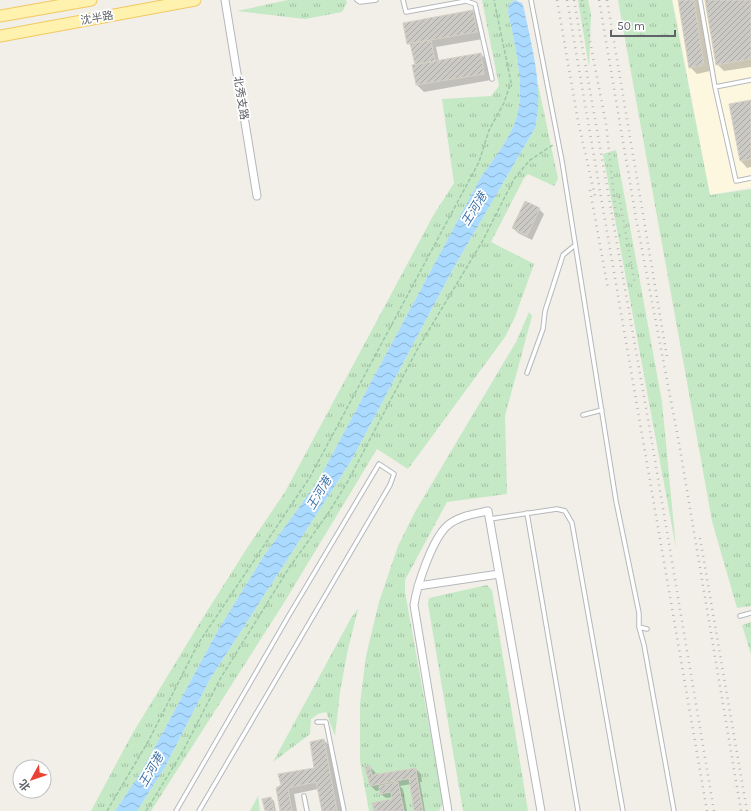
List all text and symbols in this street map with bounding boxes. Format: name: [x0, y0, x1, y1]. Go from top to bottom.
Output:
street label: 沈半路: [80, 9, 114, 27]
scale bar: [611, 12, 675, 38]
text: 50 m: [617, 19, 645, 33]
street label: 北秀支路: [231, 75, 251, 121]
water label: 王河港: [459, 188, 491, 228]
water label: 王河港: [304, 472, 335, 512]
water label: 王河港: [136, 749, 167, 789]
north arrow: [12, 759, 52, 799]
text: 北: [16, 777, 33, 793]

